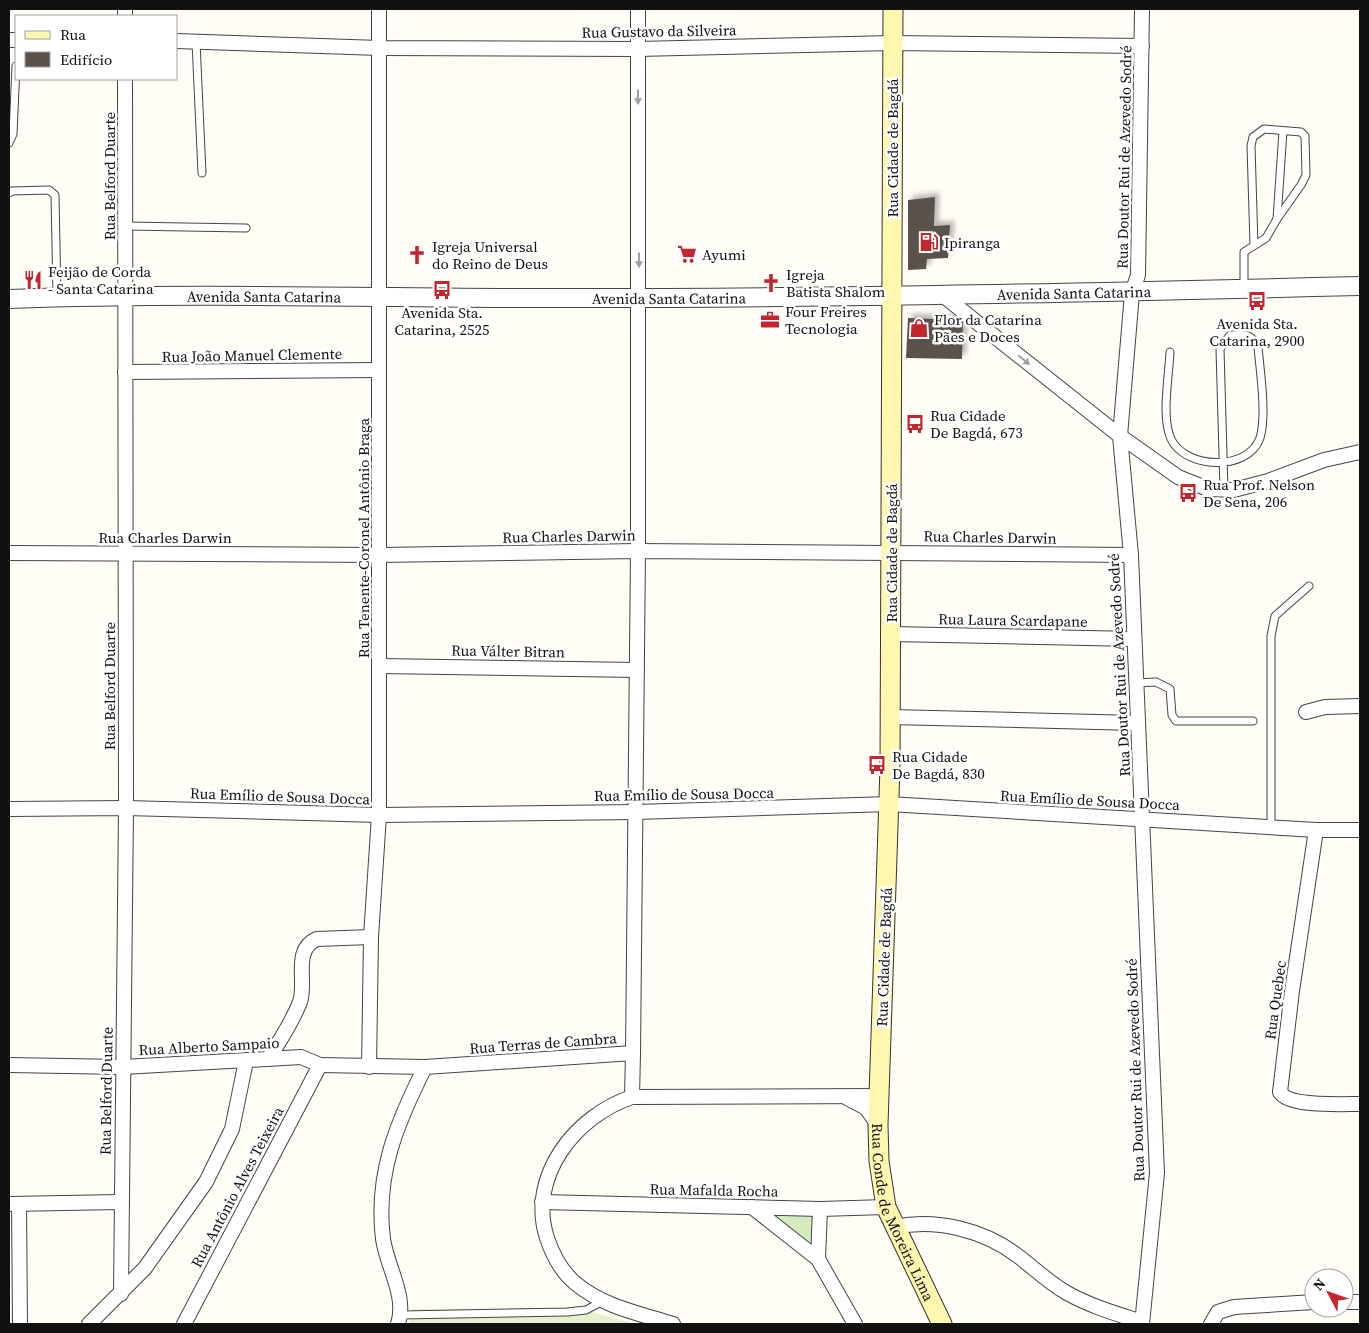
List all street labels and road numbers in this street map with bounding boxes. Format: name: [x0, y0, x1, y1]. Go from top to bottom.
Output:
street label: Rua Gustavo da Silveira: [581, 19, 737, 43]
street label: Rua Doutor Rui de Azevedo Sodré: [1112, 45, 1136, 269]
street label: Rua Cidade de Bagdá: [882, 78, 903, 218]
street label: Rua Belford Duarte: [99, 111, 120, 240]
street label: Avenida Santa Catarina: [996, 280, 1152, 304]
street label: Avenida Santa Catarina: [187, 285, 342, 307]
street label: Avenida Santa Catarina: [592, 287, 747, 309]
street label: Rua João Manuel Clemente: [162, 343, 343, 367]
street label: Rua Tenente-Coronel Antônio Braga: [353, 417, 374, 658]
street label: Rua Cidade de Bagdá: [881, 483, 902, 623]
street label: Rua Charles Darwin: [502, 524, 636, 548]
street label: Rua Charles Darwin: [923, 525, 1057, 549]
street label: Rua Charles Darwin: [98, 527, 232, 548]
street label: Rua Doutor Rui de Azevedo Sodré: [1103, 552, 1135, 777]
street label: Rua Laura Scardapane: [938, 608, 1088, 632]
street label: Rua Belford Duarte: [99, 621, 120, 750]
street label: Rua Válter Bitran: [451, 640, 565, 662]
street label: Rua Emílio de Sousa Docca: [190, 782, 371, 810]
street label: Rua Emílio de Sousa Docca: [594, 782, 775, 806]
street label: Rua Emílio de Sousa Docca: [1000, 785, 1181, 815]
street label: Rua Cidade de Bagdá: [871, 887, 897, 1027]
street label: Rua Doutor Rui de Azevedo Sodré: [1121, 958, 1149, 1182]
street label: Rua Quebec: [1259, 959, 1291, 1041]
street label: Rua Belford Duarte: [94, 1026, 118, 1155]
street label: Rua Terras de Cambra: [469, 1027, 618, 1059]
street label: Rua Alberto Sampaio: [138, 1032, 280, 1060]
street label: Rua Antônio Alves Teixeira: [186, 1103, 289, 1271]
street label: Rua Conde de Moreira Lima: [867, 1123, 940, 1305]
street label: Rua Mafalda Rocha: [649, 1178, 779, 1202]

